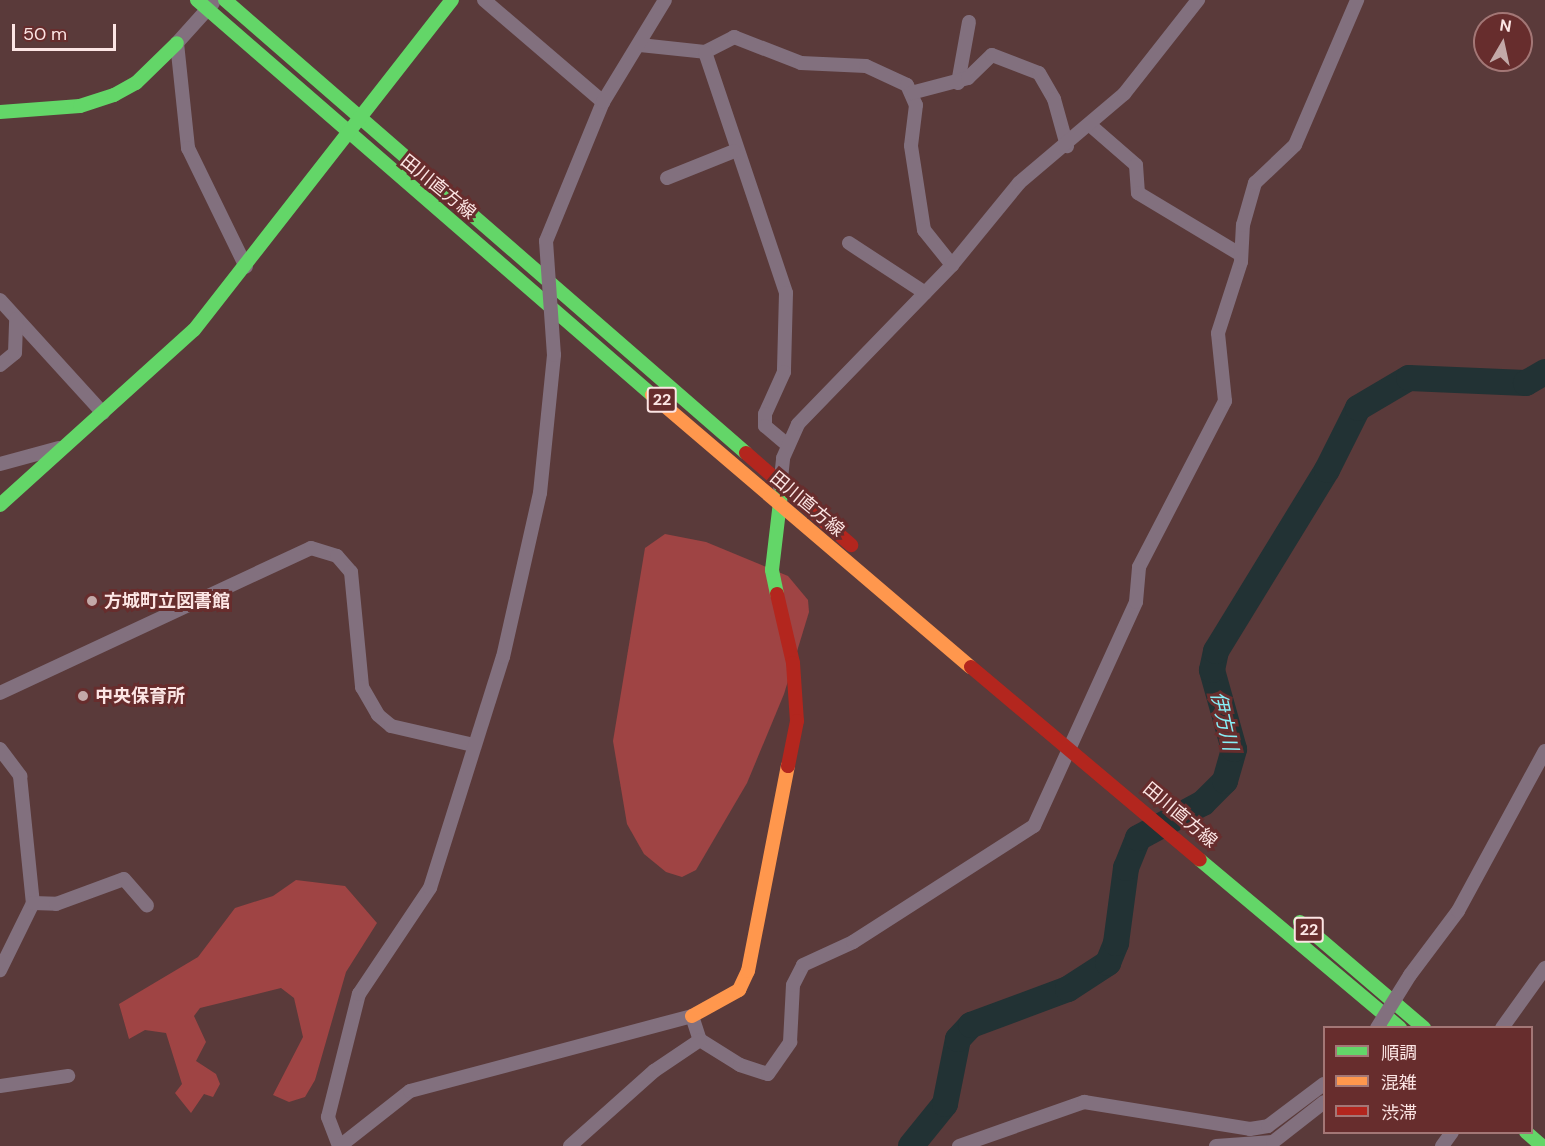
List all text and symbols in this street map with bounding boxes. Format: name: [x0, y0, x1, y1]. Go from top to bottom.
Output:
scale bar: [15, 12, 118, 50]
north arrow: [1473, 12, 1533, 72]
text: N: [1498, 14, 1513, 37]
text: 50 m: [23, 22, 67, 46]
street label: 田川直方線: [396, 150, 480, 224]
road number: 22: [646, 387, 678, 413]
street label: 田川直方線: [766, 467, 848, 541]
place label: 方城町立図書館: [104, 590, 230, 612]
marker: 方城町立図書館: [85, 594, 99, 608]
place label: 中央保育所: [95, 685, 185, 707]
marker: 中央保育所: [76, 689, 90, 703]
water label: 伊方川: [1206, 689, 1242, 753]
street label: 田川直方線: [1139, 778, 1221, 852]
road number: 22: [1292, 917, 1326, 943]
legend: [1323, 1026, 1533, 1134]
text: 順調: [1381, 1041, 1417, 1065]
text: 混雑: [1381, 1071, 1417, 1095]
text: 渋滞: [1381, 1101, 1417, 1125]

